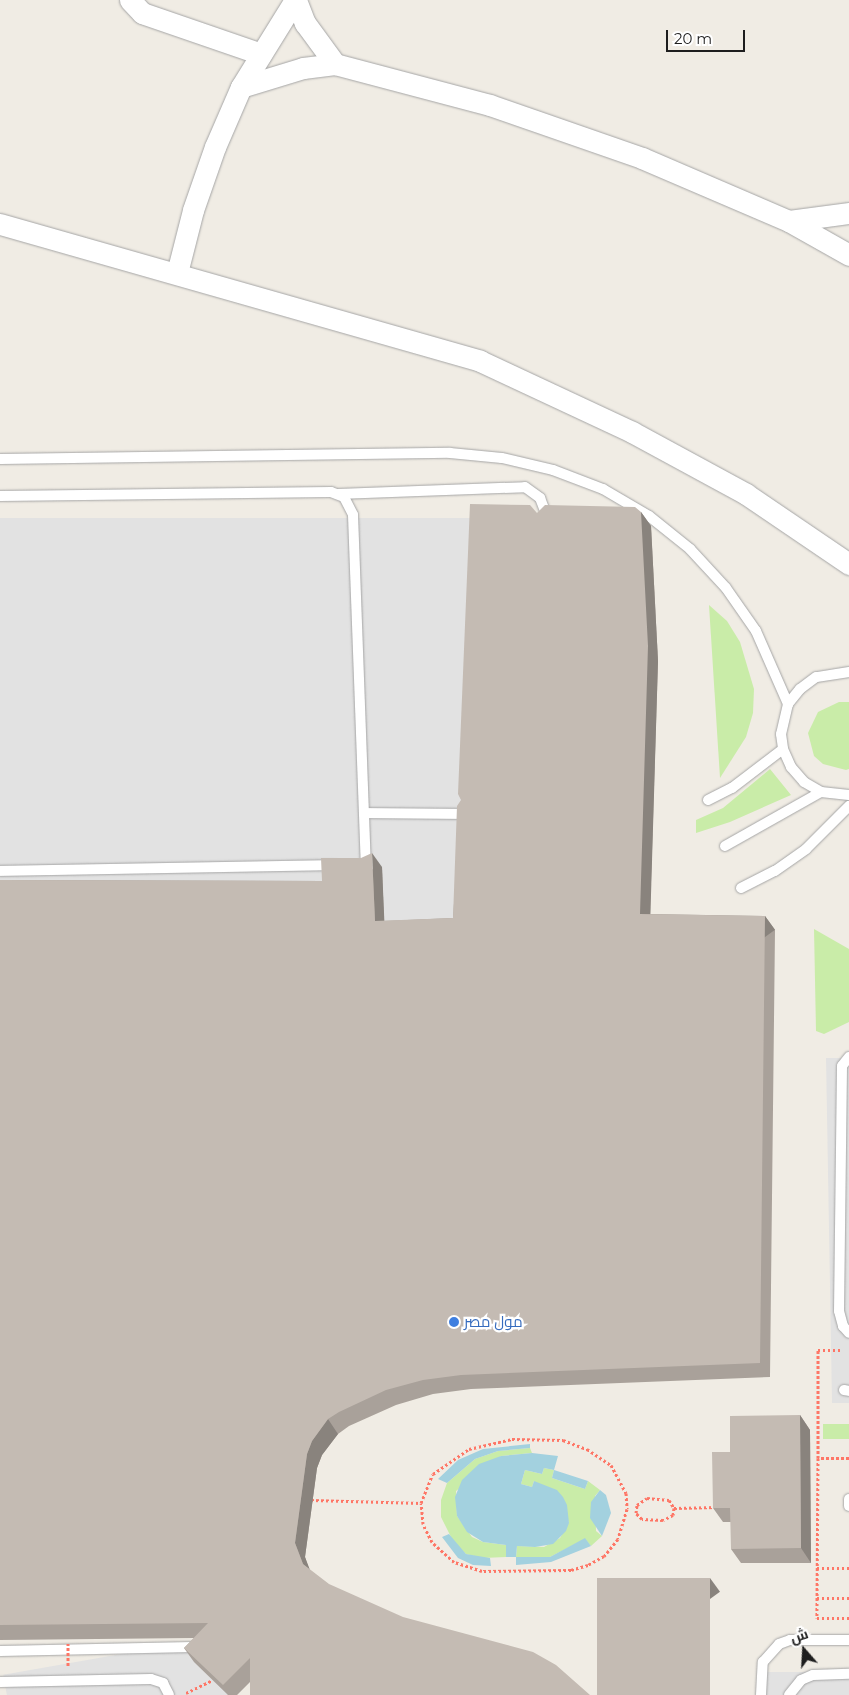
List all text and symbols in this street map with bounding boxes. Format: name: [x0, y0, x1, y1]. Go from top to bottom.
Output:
scale bar: [669, 20, 748, 52]
text: 20 m: [674, 29, 712, 48]
place label: مول مصر: [464, 1313, 523, 1331]
marker: مول مصر: [448, 1316, 460, 1328]
text: ش: [788, 1624, 811, 1647]
north arrow: [779, 1625, 829, 1675]

